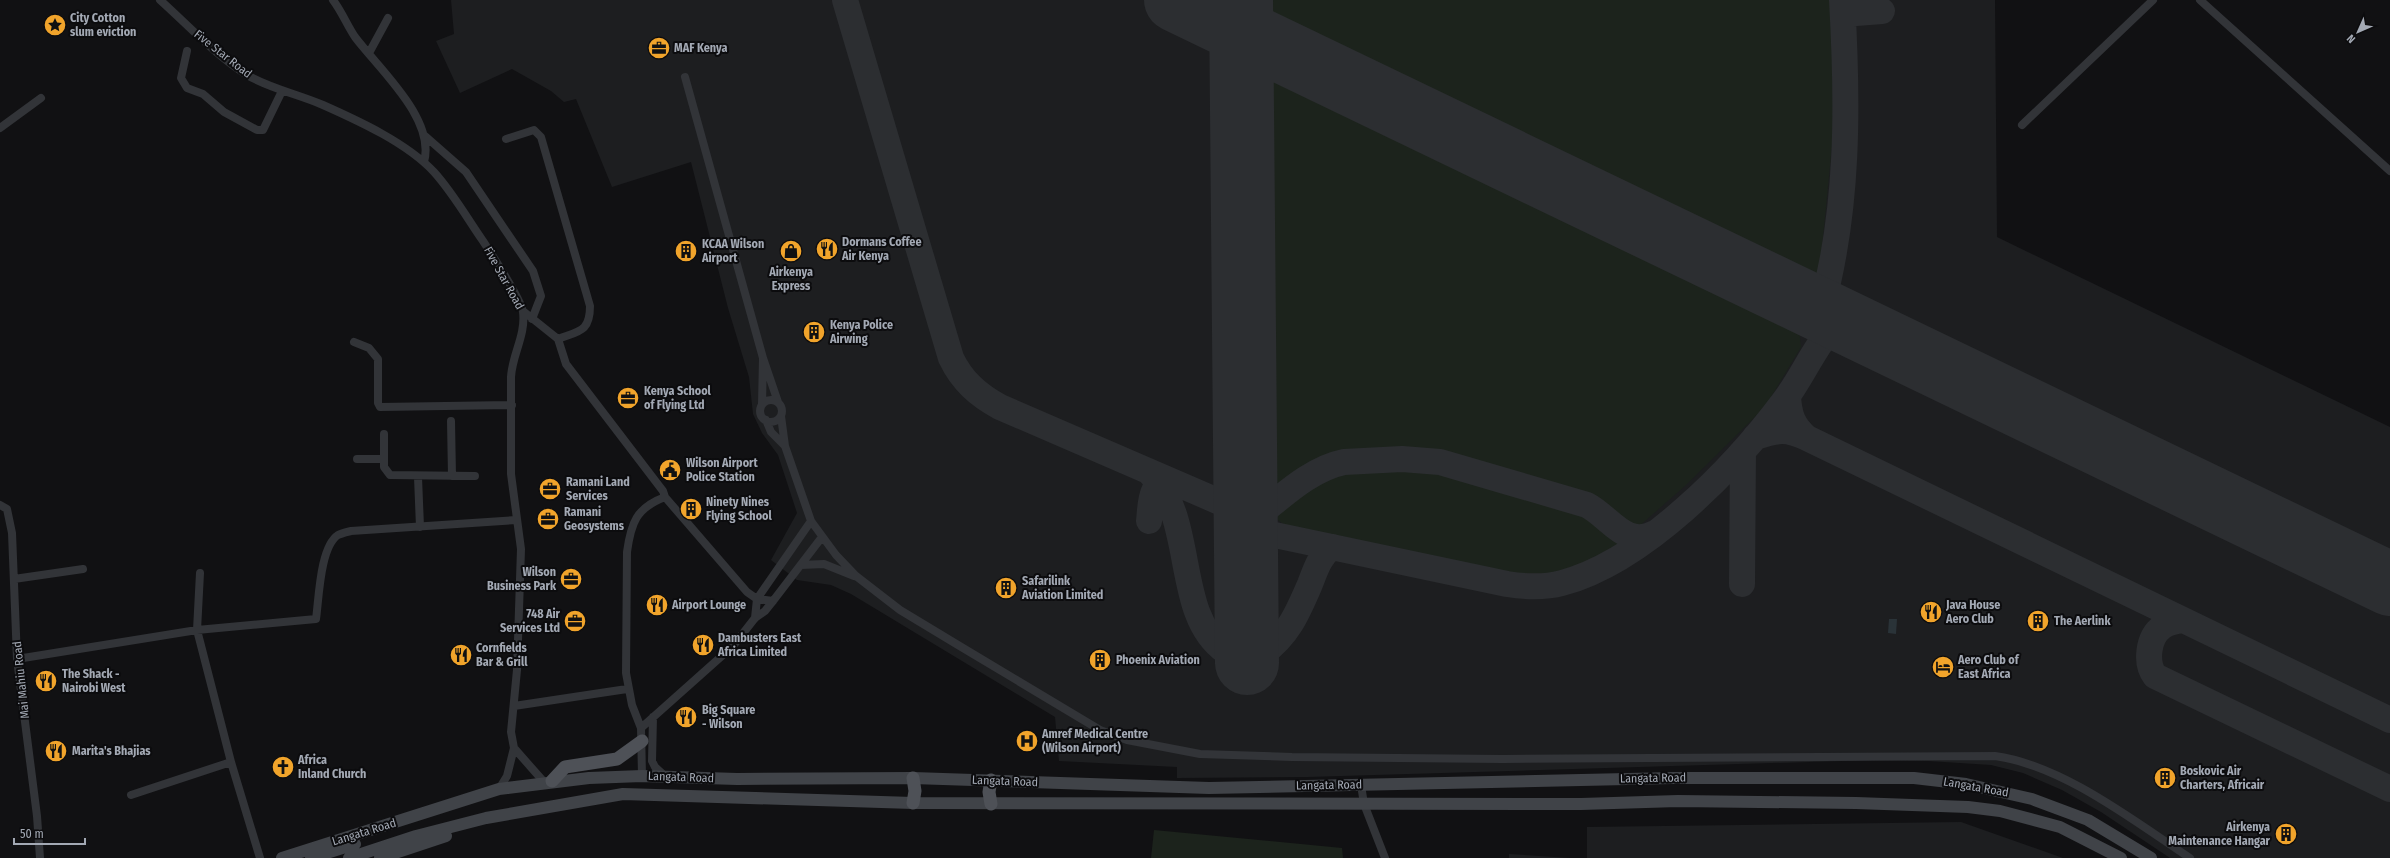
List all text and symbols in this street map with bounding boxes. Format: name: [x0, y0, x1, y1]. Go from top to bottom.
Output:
place label: City Cotton slum eviction: [70, 11, 136, 39]
place icon: City Cotton slum eviction: [42, 12, 68, 38]
north arrow: [2338, 12, 2378, 52]
street label: Five Star Road: [191, 27, 255, 81]
text: N: [2344, 32, 2358, 46]
office icon: MAF Kenya: [646, 35, 672, 61]
place label: MAF Kenya: [674, 41, 727, 55]
place label: Dormans Coffee Air Kenya: [841, 235, 922, 263]
restaurant icon: Dormans Coffee Air Kenya: [814, 236, 840, 262]
place label: KCAA Wilson Airport: [701, 237, 764, 265]
building icon: KCAA Wilson Airport: [673, 238, 699, 264]
shop icon: Airkenya Express: [778, 238, 804, 264]
street label: Five Star Road: [481, 244, 527, 312]
place label: Airkenya Express: [768, 265, 813, 293]
place label: Kenya Police Airwing: [829, 318, 893, 346]
building icon: Kenya Police Airwing: [801, 319, 827, 345]
place label: Kenya School of Flying Ltd: [644, 384, 712, 412]
office icon: Kenya School of Flying Ltd: [615, 385, 641, 411]
place label: Wilson Airport Police Station: [686, 456, 758, 484]
public building icon: Wilson Airport Police Station: [657, 457, 683, 483]
place label: Ramani Land Services: [566, 475, 630, 503]
office icon: Ramani Land Services: [537, 476, 563, 502]
place label: Ninety Nines Flying School: [706, 495, 772, 523]
building icon: Ninety Nines Flying School: [678, 496, 704, 522]
place label: Ramani Geosystems: [564, 505, 625, 533]
office icon: Ramani Geosystems: [535, 506, 561, 532]
place label: Wilson Business Park: [487, 565, 557, 593]
office icon: Wilson Business Park: [558, 566, 584, 592]
place label: Safarilink Aviation Limited: [1021, 574, 1103, 602]
building icon: Safarilink Aviation Limited: [993, 575, 1019, 601]
restaurant icon: Airport Lounge: [644, 592, 670, 618]
place label: Airport Lounge: [671, 598, 746, 612]
place label: Java House Aero Club: [1945, 598, 2000, 626]
restaurant icon: Java House Aero Club: [1918, 599, 1944, 625]
place label: 748 Air Services Ltd: [500, 607, 561, 635]
office icon: 748 Air Services Ltd: [562, 608, 588, 634]
building icon: The Aerlink: [2025, 608, 2051, 634]
place label: The Aerlink: [2054, 614, 2111, 628]
place label: Dambusters East Africa Limited: [717, 631, 802, 659]
restaurant icon: Dambusters East Africa Limited: [690, 632, 716, 658]
street label: Mai Mahiu Road: [10, 640, 32, 720]
place label: Cornfields Bar & Grill: [476, 641, 528, 669]
restaurant icon: Cornfields Bar & Grill: [448, 642, 474, 668]
building icon: Phoenix Aviation: [1087, 647, 1113, 673]
place label: Phoenix Aviation: [1116, 653, 1200, 667]
place label: Aero Club of East Africa: [1957, 653, 2020, 681]
hotel icon: Aero Club of East Africa: [1930, 654, 1956, 680]
place label: The Shack - Nairobi West: [62, 667, 126, 695]
restaurant icon: The Shack - Nairobi West: [33, 668, 59, 694]
place label: Big Square - Wilson: [702, 703, 755, 731]
restaurant icon: Big Square - Wilson: [673, 704, 699, 730]
place label: Amref Medical Centre (Wilson Airport): [1041, 727, 1148, 755]
hospital icon: Amref Medical Centre (Wilson Airport): [1014, 728, 1040, 754]
restaurant icon: Marita's Bhajias: [43, 738, 69, 764]
place label: Marita's Bhajias: [72, 744, 151, 758]
place label: Africa Inland Church: [297, 753, 366, 781]
church icon: Africa Inland Church: [270, 754, 296, 780]
place label: Boskovic Air Charters, Africair: [2180, 764, 2265, 792]
building icon: Boskovic Air Charters, Africair: [2152, 765, 2178, 791]
street label: Langata Road: [648, 769, 714, 785]
street label: Langata Road: [1620, 770, 1686, 786]
street label: Langata Road: [972, 773, 1038, 789]
street label: Langata Road: [1942, 774, 2010, 800]
street label: Langata Road: [1296, 777, 1362, 793]
street label: Langata Road: [330, 816, 398, 848]
scale bar: [14, 820, 85, 846]
place label: Airkenya Maintenance Hangar: [2168, 820, 2271, 848]
building icon: Airkenya Maintenance Hangar: [2273, 821, 2299, 847]
text: 50 m: [20, 827, 44, 841]

